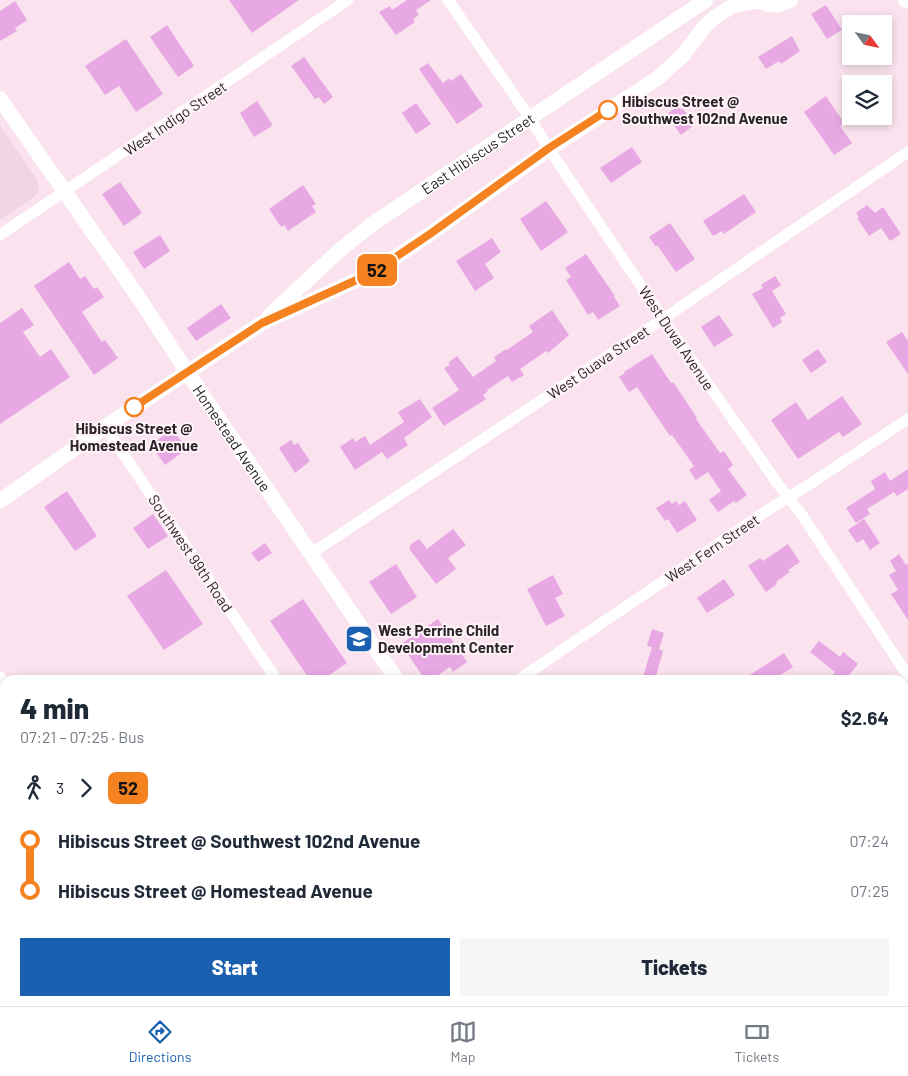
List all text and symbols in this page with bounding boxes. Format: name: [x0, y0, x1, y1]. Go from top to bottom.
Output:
north arrow: [842, 15, 892, 65]
map controls: [842, 15, 892, 125]
button: layers: [842, 75, 892, 125]
street label: West Indigo Street: [120, 77, 230, 159]
place label: Hibiscus Street @ Southwest 102nd Avenue: [622, 92, 788, 127]
marker: Hibiscus Street @ Southwest 102nd Avenue: [598, 100, 618, 120]
street label: East Hibiscus Street: [418, 109, 538, 198]
line badge: 52: [354, 254, 400, 286]
text: 52: [367, 259, 387, 281]
street label: West Duval Avenue: [635, 282, 719, 394]
street label: West Guava Street: [543, 321, 653, 403]
street label: Homestead Avenue: [189, 381, 275, 495]
marker: Hibiscus Street @ Homestead Avenue: [124, 397, 144, 417]
place label: Hibiscus Street @ Homestead Avenue: [70, 419, 198, 454]
street label: Southwest 99th Road: [145, 491, 237, 615]
street label: West Fern Street: [662, 510, 762, 586]
place label: West Perrine Child Development Center: [378, 621, 514, 656]
school or university icon: West Perrine Child Development Center: [344, 624, 374, 654]
text: 4 min: [20, 691, 89, 725]
text: $2.64: [841, 706, 889, 729]
text: 07:21 – 07:25 · Bus: [20, 727, 144, 746]
icon: walk: [20, 774, 48, 802]
icon: forward: [72, 774, 100, 802]
text: 52: [118, 777, 138, 799]
text: 3: [56, 778, 64, 797]
text: Hibiscus Street @ Southwest 102nd Avenue: [58, 829, 420, 852]
text: 07:24: [850, 831, 889, 850]
text: Hibiscus Street @ Homestead Avenue: [58, 879, 373, 902]
text: 07:25: [850, 881, 889, 900]
button: Start: [20, 938, 450, 996]
button: Tickets: [460, 938, 889, 996]
tab: Directions: [129, 1018, 191, 1065]
tab: Map: [449, 1018, 477, 1065]
tab: Tickets: [735, 1018, 779, 1065]

